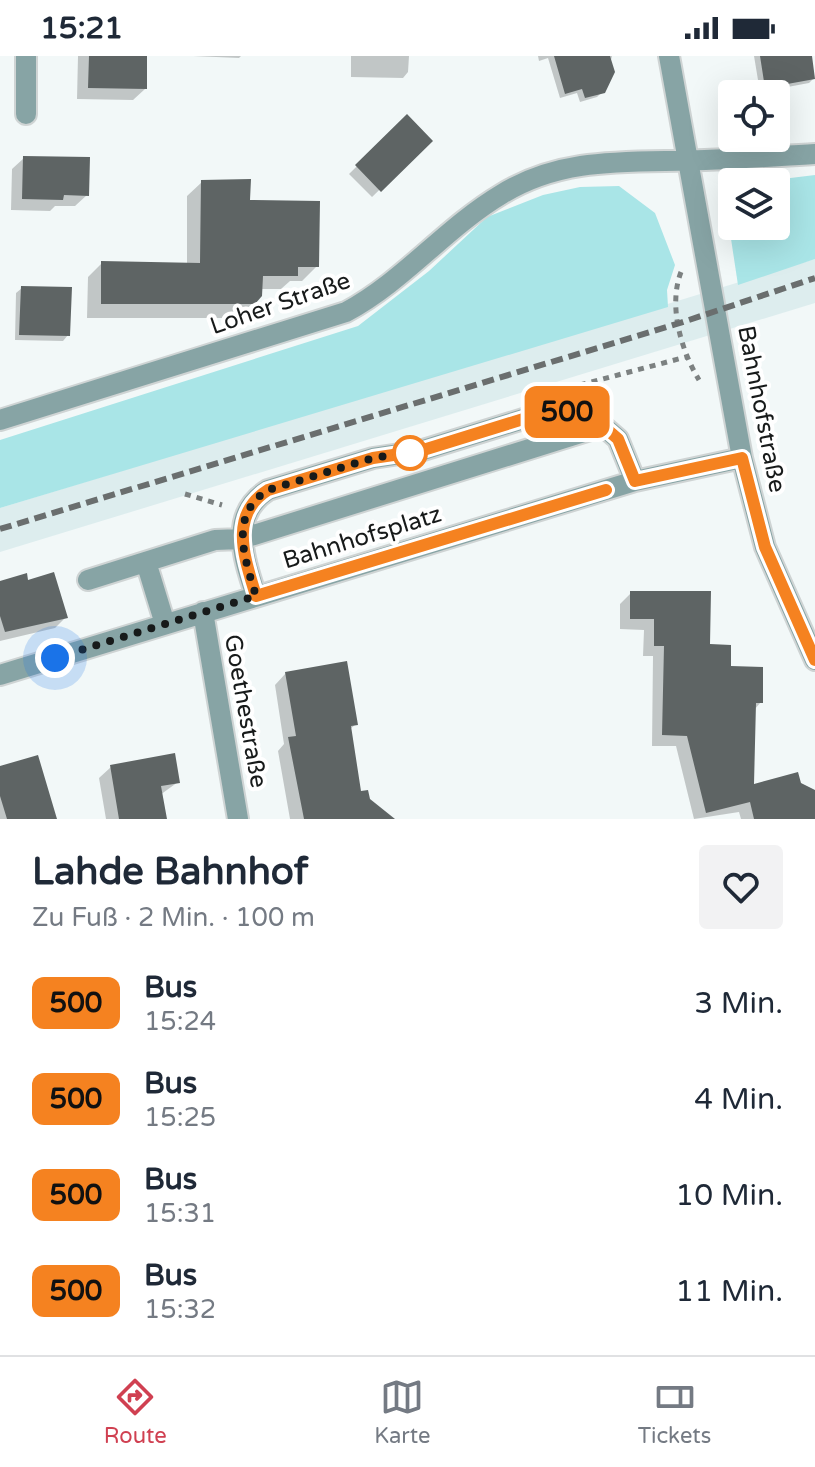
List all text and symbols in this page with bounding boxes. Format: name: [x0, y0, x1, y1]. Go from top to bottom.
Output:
text: 15:21: [40, 10, 123, 47]
map controls: [718, 80, 790, 240]
button: locate: [718, 80, 790, 152]
button: layers: [718, 168, 790, 240]
street label: Loher Straße: [206, 266, 354, 341]
street label: Bahnhofstraße: [731, 323, 792, 495]
line badge: 500: [521, 386, 613, 438]
text: 500: [541, 395, 593, 429]
unlabelled marker: [393, 436, 427, 470]
street label: Bahnhofsplatz: [279, 500, 445, 575]
street label: Goethestraße: [218, 632, 273, 790]
your location: [35, 638, 75, 678]
button: heart: [699, 845, 783, 929]
text: Lahde Bahnhof: [32, 849, 308, 895]
text: Zu Fuß · 2 Min. · 100 m: [32, 902, 315, 933]
text: Bus: [144, 969, 197, 1006]
text: 3 Min.: [694, 985, 783, 1022]
text: 500: [50, 986, 102, 1020]
text: 15:24: [144, 1006, 216, 1037]
text: Bus: [144, 1065, 197, 1102]
text: 4 Min.: [694, 1081, 783, 1118]
text: 500: [50, 1082, 102, 1116]
text: 15:25: [144, 1102, 216, 1133]
text: Bus: [144, 1161, 197, 1198]
text: 10 Min.: [675, 1177, 783, 1214]
text: 500: [50, 1178, 102, 1212]
text: 15:31: [144, 1198, 216, 1229]
text: Bus: [144, 1257, 197, 1294]
text: 11 Min.: [675, 1273, 783, 1310]
text: 500: [50, 1274, 102, 1308]
text: 15:32: [144, 1294, 216, 1325]
tab: Route: [104, 1375, 167, 1449]
tab: Karte: [374, 1375, 430, 1449]
tab: Tickets: [638, 1375, 711, 1449]

